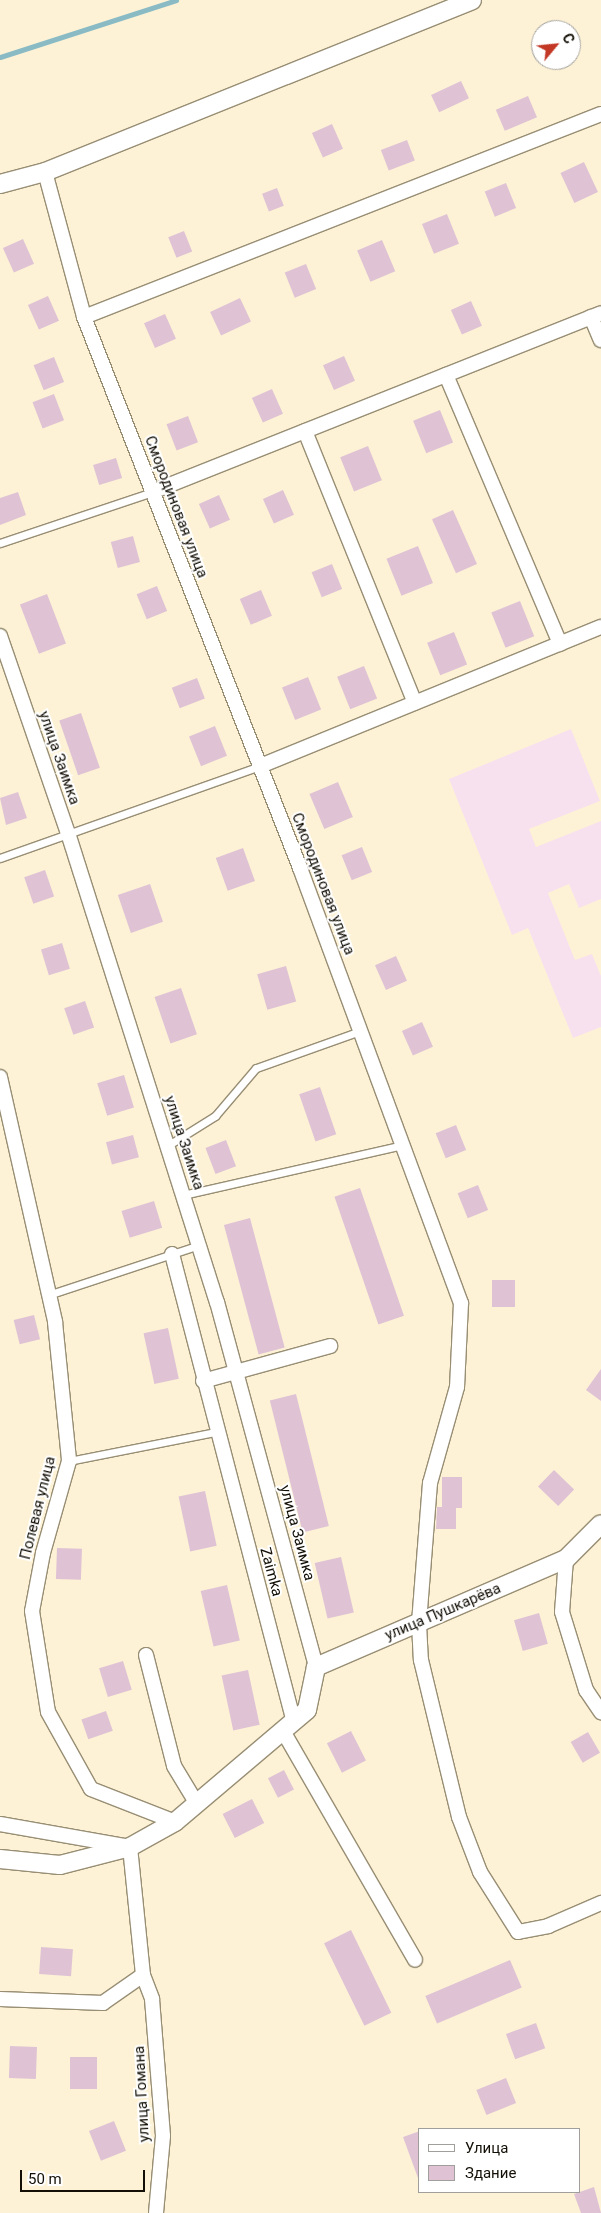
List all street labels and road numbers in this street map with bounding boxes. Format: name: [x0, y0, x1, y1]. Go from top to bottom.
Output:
street label: Смородиновая улица: [141, 433, 211, 581]
street label: улица Заимка: [35, 709, 83, 807]
street label: Смородиновая улица: [288, 810, 358, 958]
street label: улица Заимка: [160, 1094, 208, 1192]
street label: Полевая улица: [16, 1455, 60, 1561]
street label: улица Заимка: [276, 1483, 318, 1583]
street label: Zaimka: [256, 1546, 286, 1598]
street label: улица Пушкарёва: [382, 1579, 504, 1645]
street label: улица Гомана: [130, 2045, 154, 2143]

